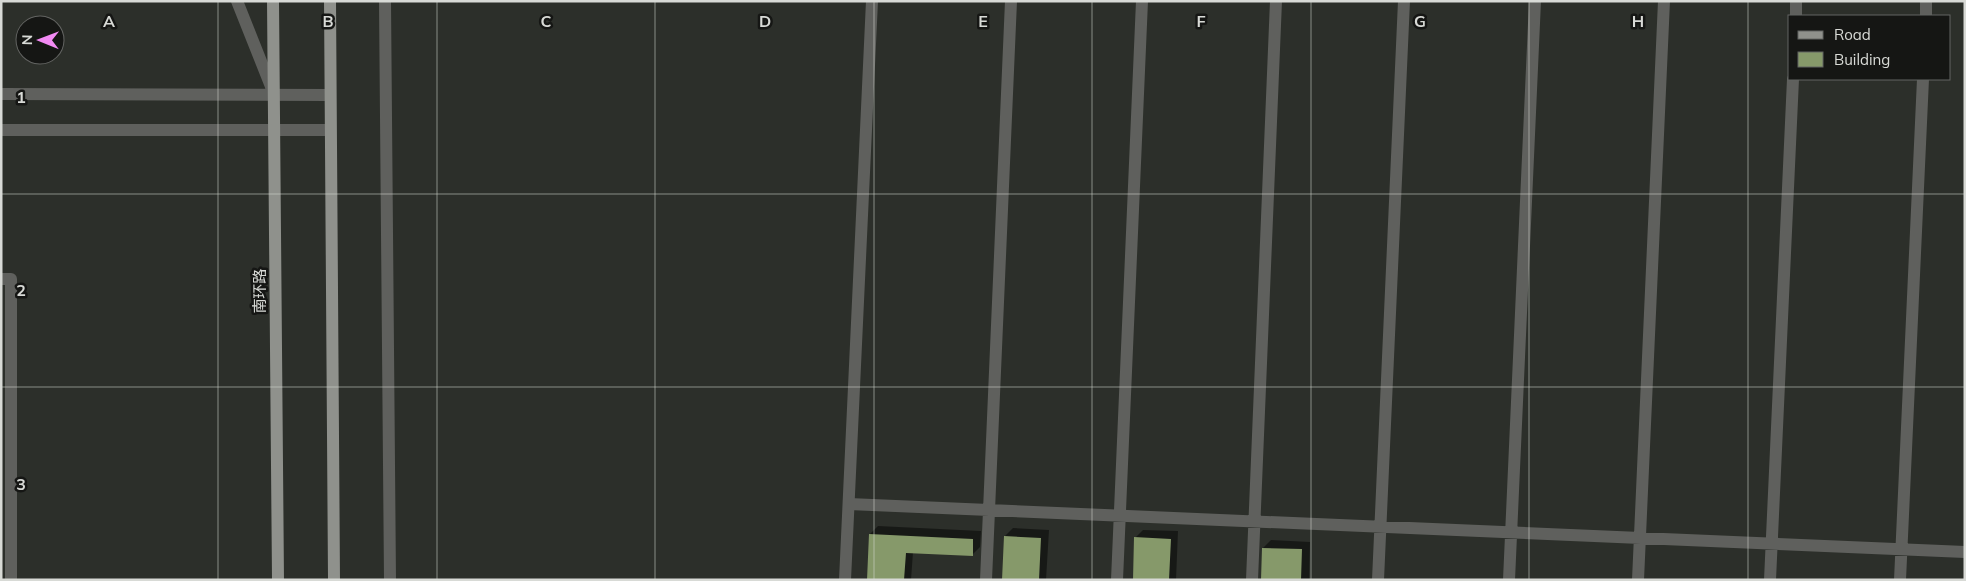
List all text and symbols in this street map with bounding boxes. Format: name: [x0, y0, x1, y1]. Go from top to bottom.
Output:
text: A: [103, 11, 115, 31]
text: B: [322, 11, 334, 31]
text: C: [541, 11, 552, 31]
text: D: [759, 11, 771, 31]
text: E: [978, 11, 988, 31]
text: F: [1196, 11, 1206, 31]
text: G: [1414, 11, 1426, 31]
text: H: [1632, 11, 1644, 31]
north arrow: [15, 15, 65, 65]
legend: [1788, 15, 1951, 80]
text: Road: [1834, 25, 1871, 44]
text: N: [18, 34, 36, 45]
text: Building: [1834, 50, 1890, 69]
text: 1: [16, 87, 26, 107]
street label: 南环路: [250, 268, 269, 314]
text: 2: [16, 280, 26, 300]
text: 3: [16, 474, 26, 494]

